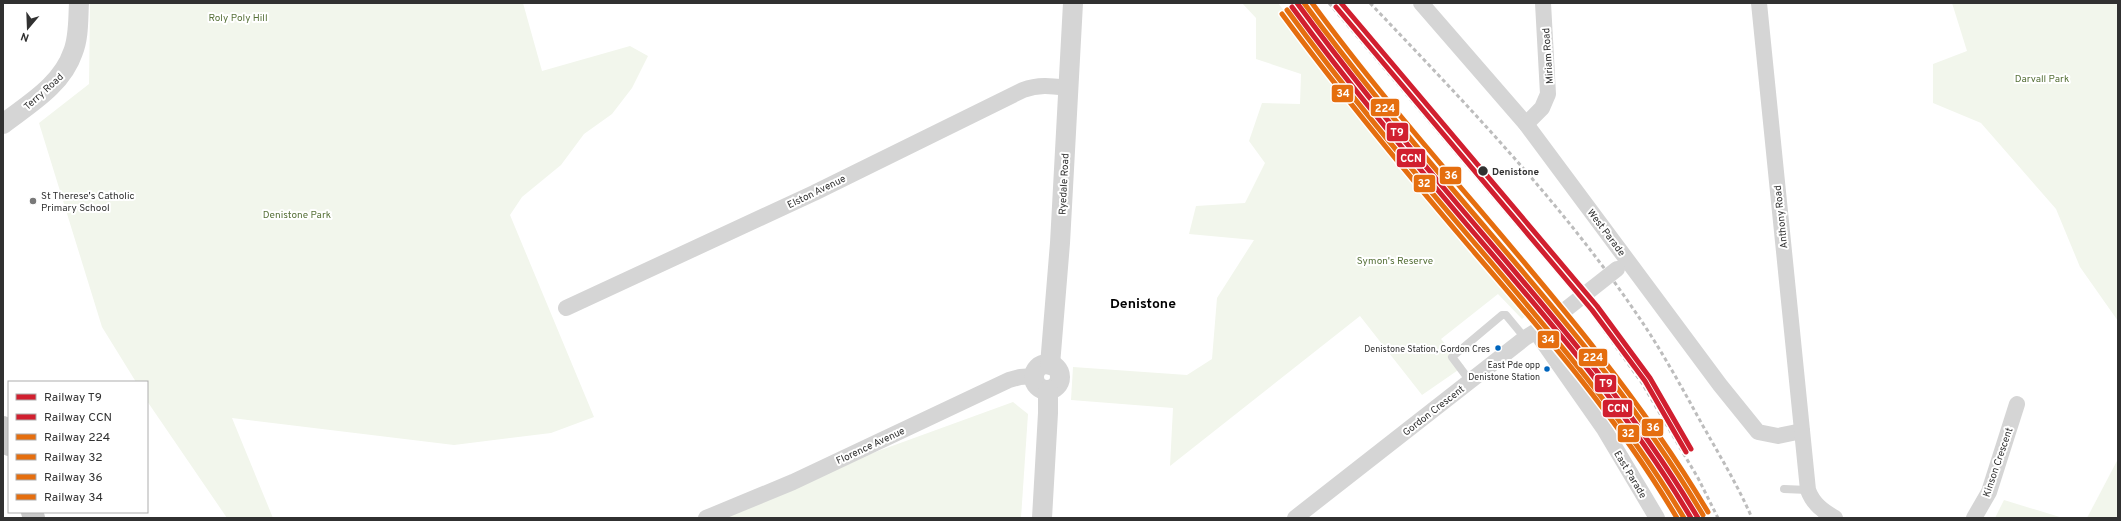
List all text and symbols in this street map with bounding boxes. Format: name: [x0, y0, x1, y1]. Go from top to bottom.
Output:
north arrow: [8, 8, 48, 48]
park label: Roly Poly Hill: [208, 12, 268, 25]
street label: Miriam Road: [1540, 27, 1557, 84]
text: N: [19, 29, 31, 44]
street label: Terry Road: [21, 71, 67, 113]
park label: Darvall Park: [2015, 73, 2069, 86]
line badge: 34: [1331, 84, 1354, 103]
text: 34: [1336, 87, 1350, 101]
line badge: 224: [1370, 98, 1400, 117]
text: 224: [1375, 102, 1395, 116]
line badge: T9: [1386, 122, 1409, 142]
text: T9: [1390, 126, 1404, 140]
line badge: CCN: [1396, 148, 1426, 168]
text: CCN: [1400, 152, 1422, 166]
street label: Ryedale Road: [1056, 153, 1073, 215]
marker: Denistone: [1476, 164, 1490, 178]
line badge: 36: [1439, 166, 1462, 185]
place label: Denistone: [1492, 166, 1539, 179]
text: 36: [1444, 169, 1458, 183]
street label: Elston Avenue: [785, 173, 848, 212]
line badge: 32: [1413, 174, 1436, 193]
text: 32: [1417, 177, 1431, 191]
street label: Anthony Road: [1772, 185, 1791, 249]
place label: St Therese's Catholic Primary School: [41, 190, 134, 215]
marker: St Therese's Catholic Primary School: [28, 196, 38, 206]
street label: West Parade: [1584, 207, 1628, 259]
park label: Denistone Park: [263, 209, 331, 222]
park label: Symon's Reserve: [1357, 255, 1433, 268]
district label: Denistone: [1110, 296, 1176, 313]
line badge: 34: [1537, 330, 1560, 349]
text: 34: [1541, 333, 1555, 347]
marker: Denistone Station, Gordon Cres: [1493, 343, 1503, 353]
place label: Denistone Station, Gordon Cres: [1364, 344, 1490, 355]
line badge: 224: [1578, 348, 1608, 367]
text: 224: [1583, 351, 1603, 365]
place label: East Pde opp Denistone Station: [1468, 360, 1540, 383]
marker: East Pde opp Denistone Station: [1542, 364, 1552, 374]
line badge: T9: [1594, 374, 1617, 393]
text: T9: [1599, 377, 1613, 391]
legend: [8, 381, 148, 513]
street label: Gordon Crescent: [1400, 383, 1468, 439]
text: Railway T9: [44, 390, 102, 406]
line badge: CCN: [1602, 399, 1633, 418]
text: CCN: [1607, 402, 1629, 416]
text: Railway CCN: [44, 410, 112, 426]
line badge: 36: [1641, 418, 1664, 437]
text: 36: [1646, 421, 1660, 435]
line badge: 32: [1617, 424, 1640, 443]
street label: Florence Avenue: [834, 425, 907, 468]
street label: Kinson Crescent: [1980, 426, 2016, 499]
text: 32: [1621, 427, 1635, 441]
text: Railway 224: [44, 430, 110, 446]
street label: East Parade: [1610, 448, 1649, 501]
text: Railway 32: [44, 450, 103, 466]
text: Railway 36: [44, 470, 103, 486]
text: Railway 34: [44, 490, 103, 506]

